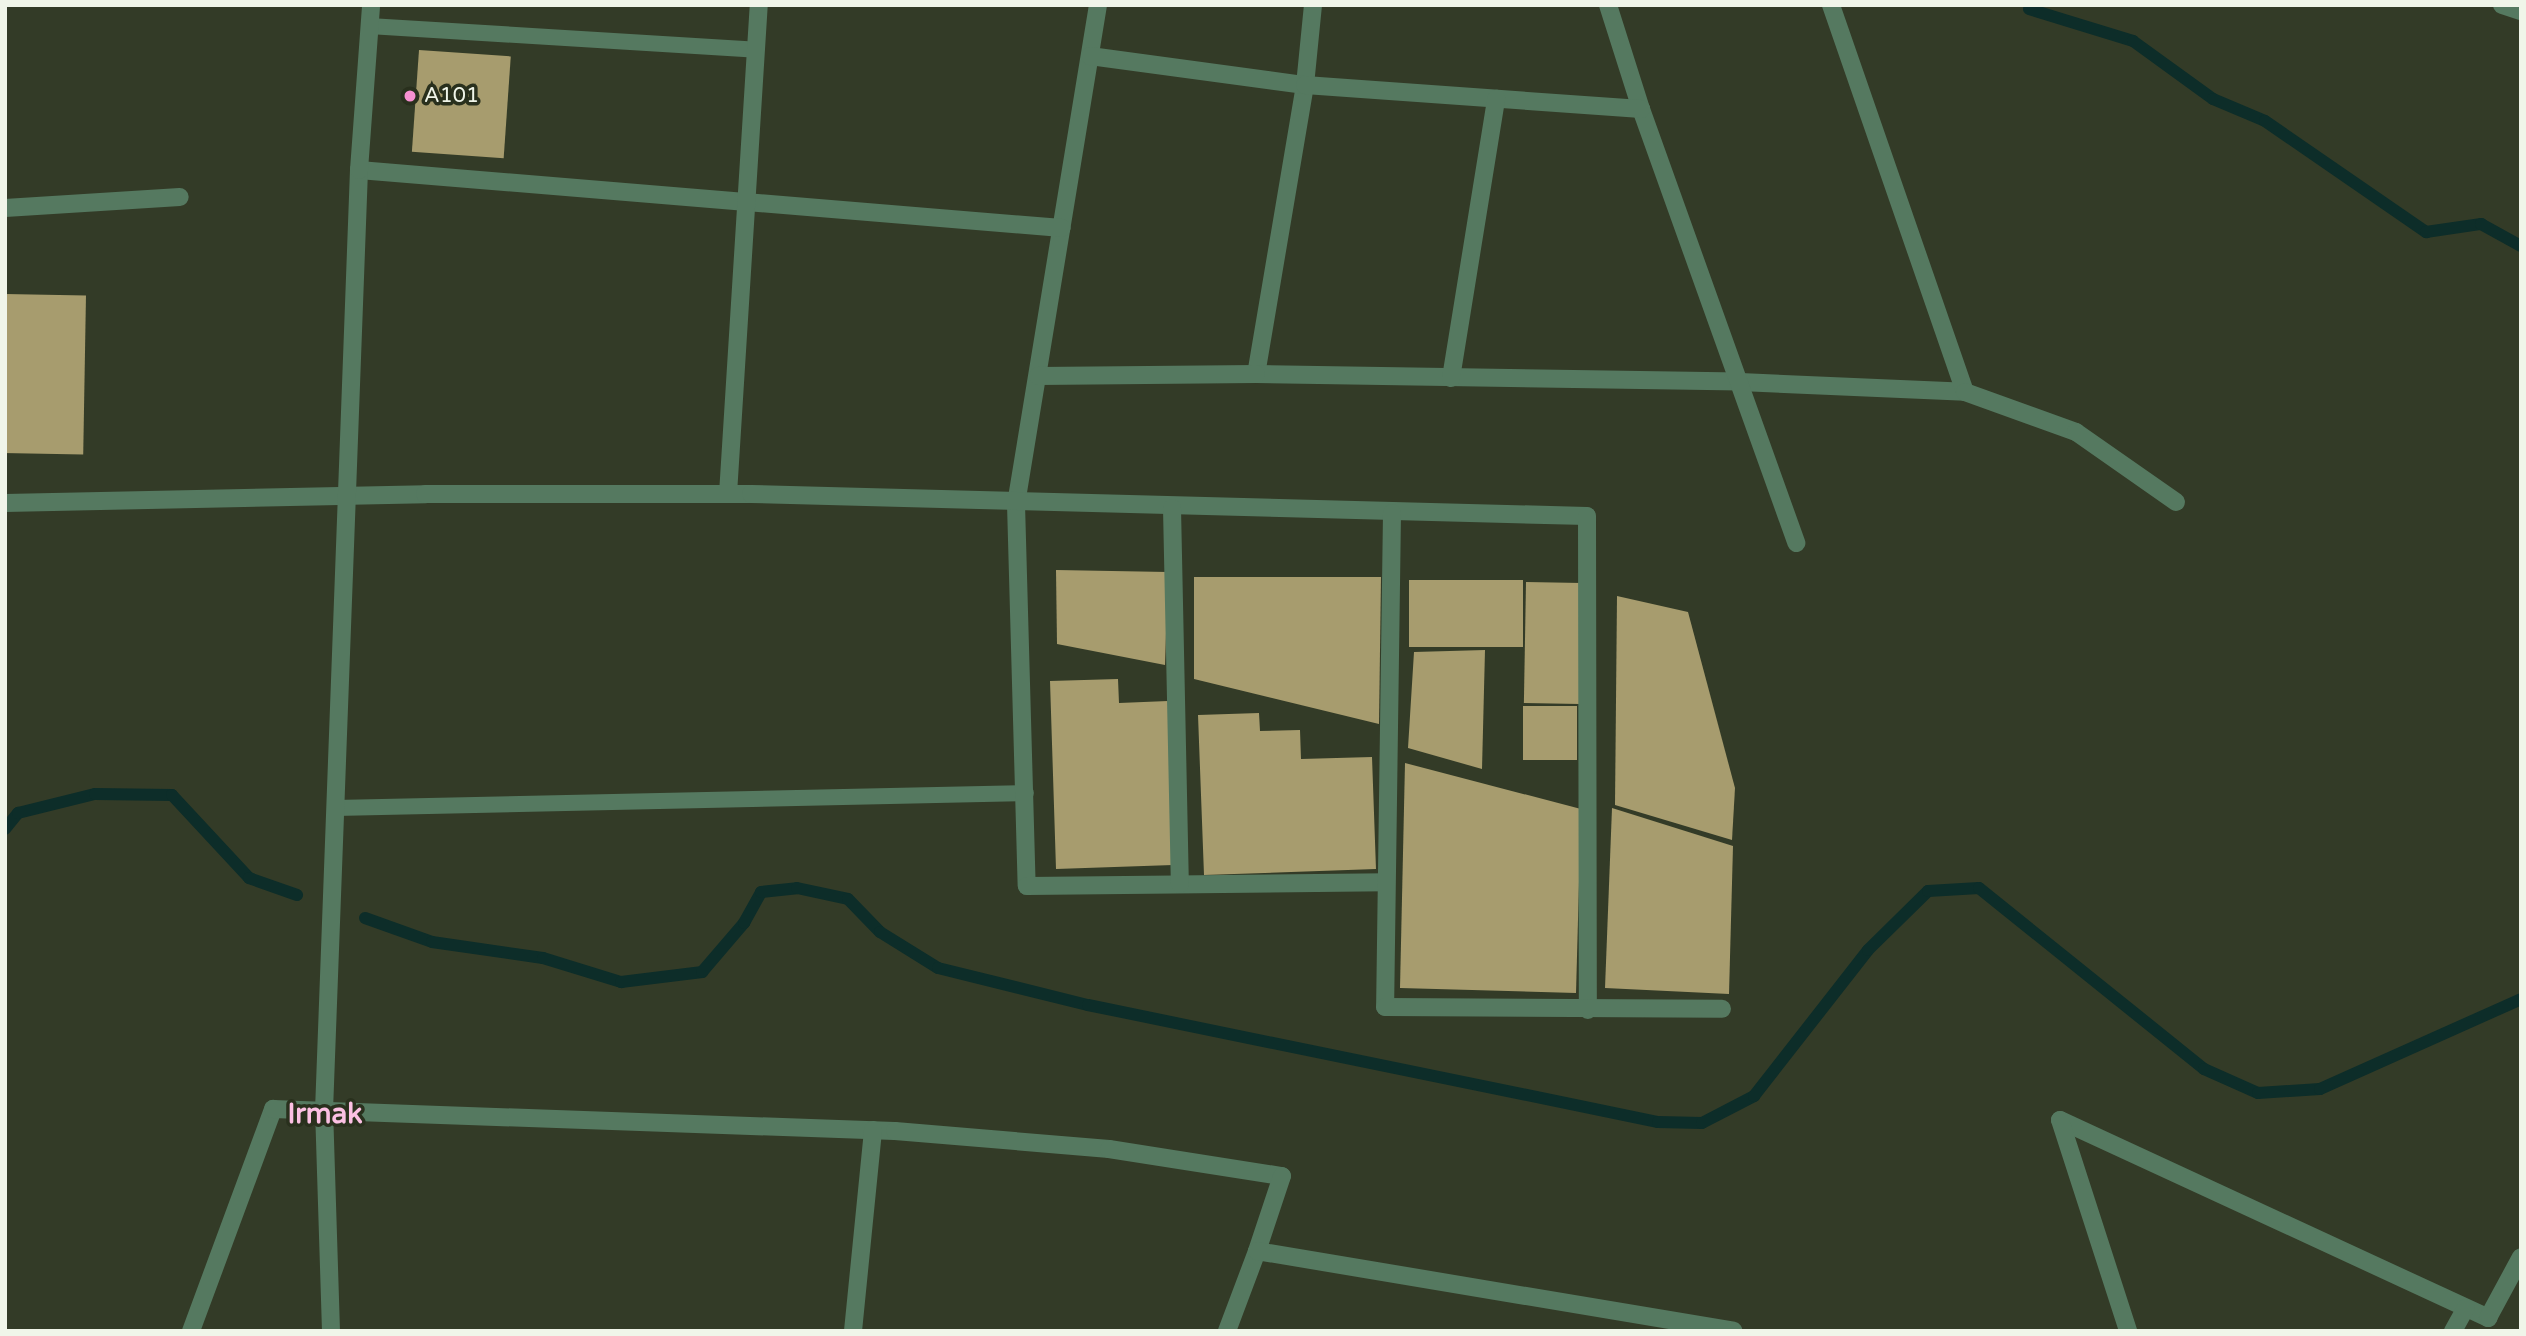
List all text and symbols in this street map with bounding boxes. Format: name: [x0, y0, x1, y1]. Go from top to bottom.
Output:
place label: A101: [424, 83, 479, 109]
marker: A101: [402, 88, 418, 104]
district label: Irmak: [287, 1097, 363, 1131]

